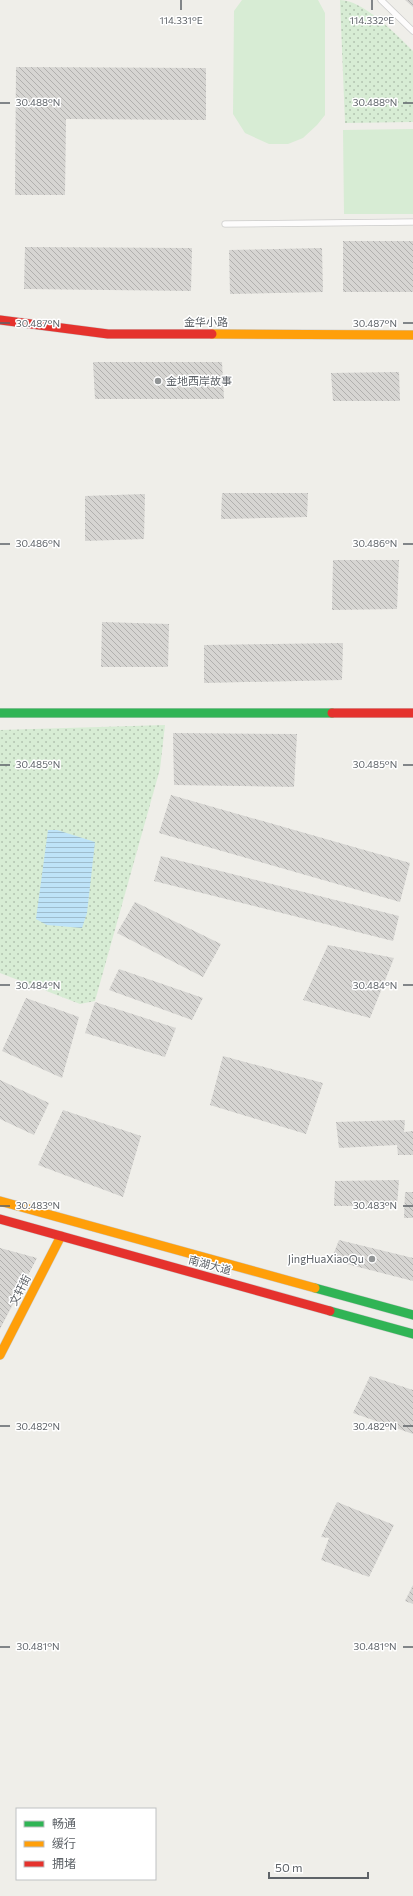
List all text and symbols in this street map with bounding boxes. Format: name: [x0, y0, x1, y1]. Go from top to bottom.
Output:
text: 114.331°E: [159, 14, 203, 26]
text: 114.332°E: [350, 14, 394, 26]
text: 30.488°N: [16, 96, 60, 108]
text: 30.488°N: [353, 96, 397, 108]
street label: 金华小路: [184, 315, 228, 328]
text: 30.487°N: [16, 317, 60, 329]
text: 30.487°N: [353, 317, 397, 329]
place label: 金地西岸故事: [166, 374, 232, 387]
marker: 金地西岸故事: [153, 376, 163, 386]
text: 30.486°N: [16, 537, 60, 549]
text: 30.486°N: [353, 537, 397, 549]
text: 30.485°N: [16, 758, 60, 770]
text: 30.485°N: [353, 758, 397, 770]
text: 30.484°N: [16, 979, 60, 991]
text: 30.484°N: [353, 979, 397, 991]
text: 30.483°N: [16, 1199, 60, 1211]
text: 30.483°N: [353, 1199, 397, 1211]
place label: JingHuaXiaoQu: [288, 1252, 364, 1266]
street label: 南湖大道: [187, 1253, 233, 1276]
marker: JingHuaXiaoQu: [367, 1254, 377, 1264]
street label: 文轩街: [6, 1272, 33, 1307]
text: 30.482°N: [16, 1420, 60, 1432]
text: 30.482°N: [353, 1420, 397, 1432]
text: 30.481°N: [17, 1640, 59, 1652]
text: 30.481°N: [354, 1640, 396, 1652]
legend: [16, 1808, 156, 1880]
text: 畅通: [52, 1816, 76, 1830]
text: 缓行: [52, 1836, 76, 1850]
scale bar: [269, 1854, 368, 1880]
text: 拥堵: [52, 1856, 76, 1870]
text: 50 m: [275, 1860, 303, 1874]

